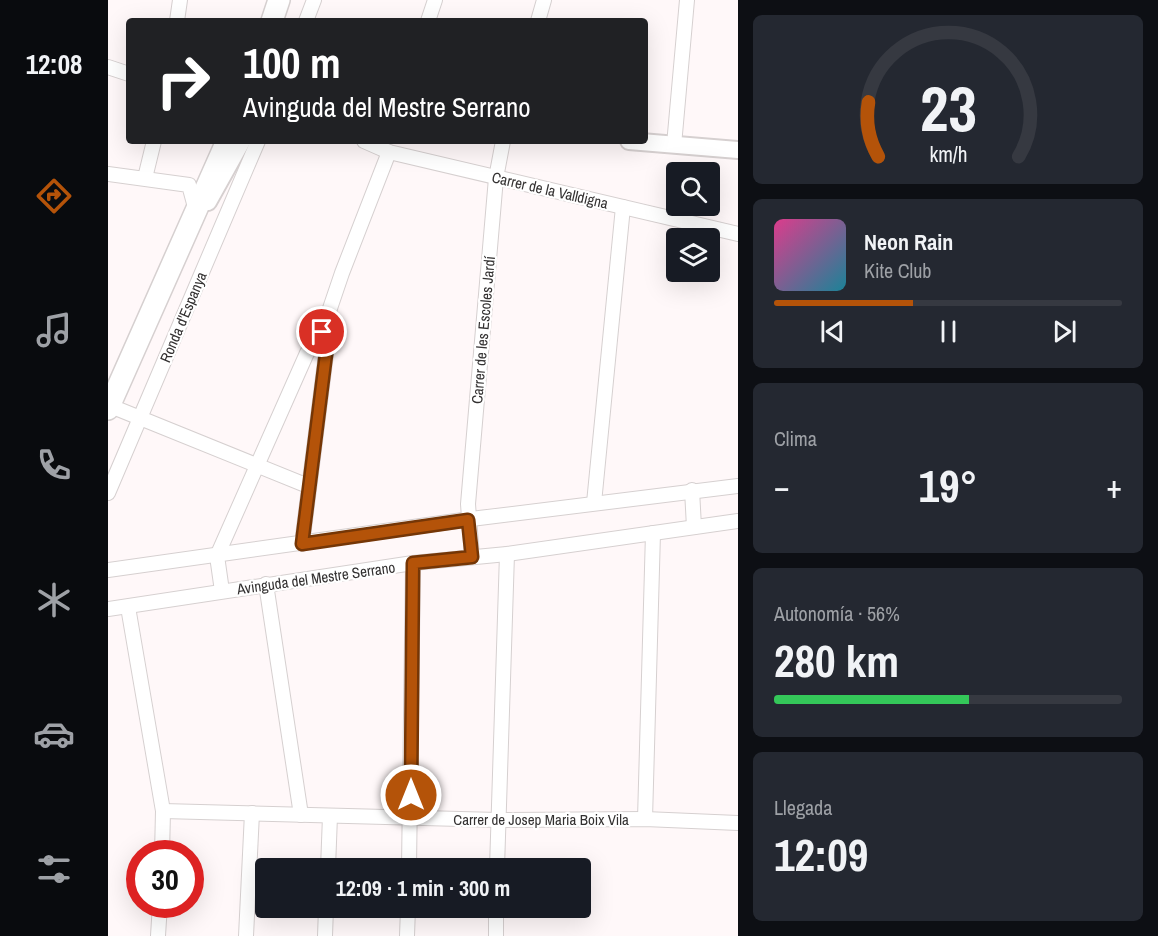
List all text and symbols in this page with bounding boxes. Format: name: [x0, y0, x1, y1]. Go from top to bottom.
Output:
text: 100 m: [243, 35, 341, 91]
icon: right: [144, 42, 222, 120]
text: 12:08: [26, 46, 82, 82]
text: 23: [920, 66, 976, 150]
text: Avinguda del Mestre Serrano: [243, 89, 531, 125]
text: km/h: [929, 140, 967, 169]
map controls: [666, 162, 720, 282]
button: search: [666, 162, 720, 216]
street label: Carrer de la Valldigna: [490, 166, 610, 214]
icon: directions: [33, 175, 75, 217]
text: Neon Rain: [864, 227, 953, 257]
button: layers: [666, 228, 720, 282]
street label: Carrer de les Escoles Jardí: [466, 255, 500, 405]
text: Kite Club: [864, 257, 931, 284]
street label: Ronda d'Espanya: [154, 268, 212, 366]
pin: [296, 306, 347, 357]
icon: music: [33, 309, 75, 351]
icon: arrive: [305, 315, 338, 348]
icon: previous: [816, 315, 849, 348]
icon: pause: [932, 315, 965, 348]
icon: next: [1048, 315, 1081, 348]
text: Clima: [774, 425, 817, 452]
icon: phone: [33, 444, 75, 486]
text: 19°: [918, 455, 978, 516]
text: −: [774, 464, 790, 508]
text: +: [1106, 464, 1122, 508]
street label: Avinguda del Mestre Serrano: [234, 556, 397, 600]
icon: climate: [33, 579, 75, 621]
text: Autonomía · 56%: [774, 600, 900, 627]
text: 280 km: [774, 630, 899, 691]
icon: car: [33, 713, 75, 755]
position arrow: [379, 763, 443, 827]
text: Llegada: [774, 794, 832, 821]
street label: Carrer de Josep Maria Boix Vila: [453, 809, 629, 830]
text: 12:09: [774, 824, 868, 885]
speed limit sign: 30: [126, 840, 204, 918]
icon: filters: [33, 848, 75, 890]
text: 12:09 · 1 min · 300 m: [336, 873, 510, 903]

